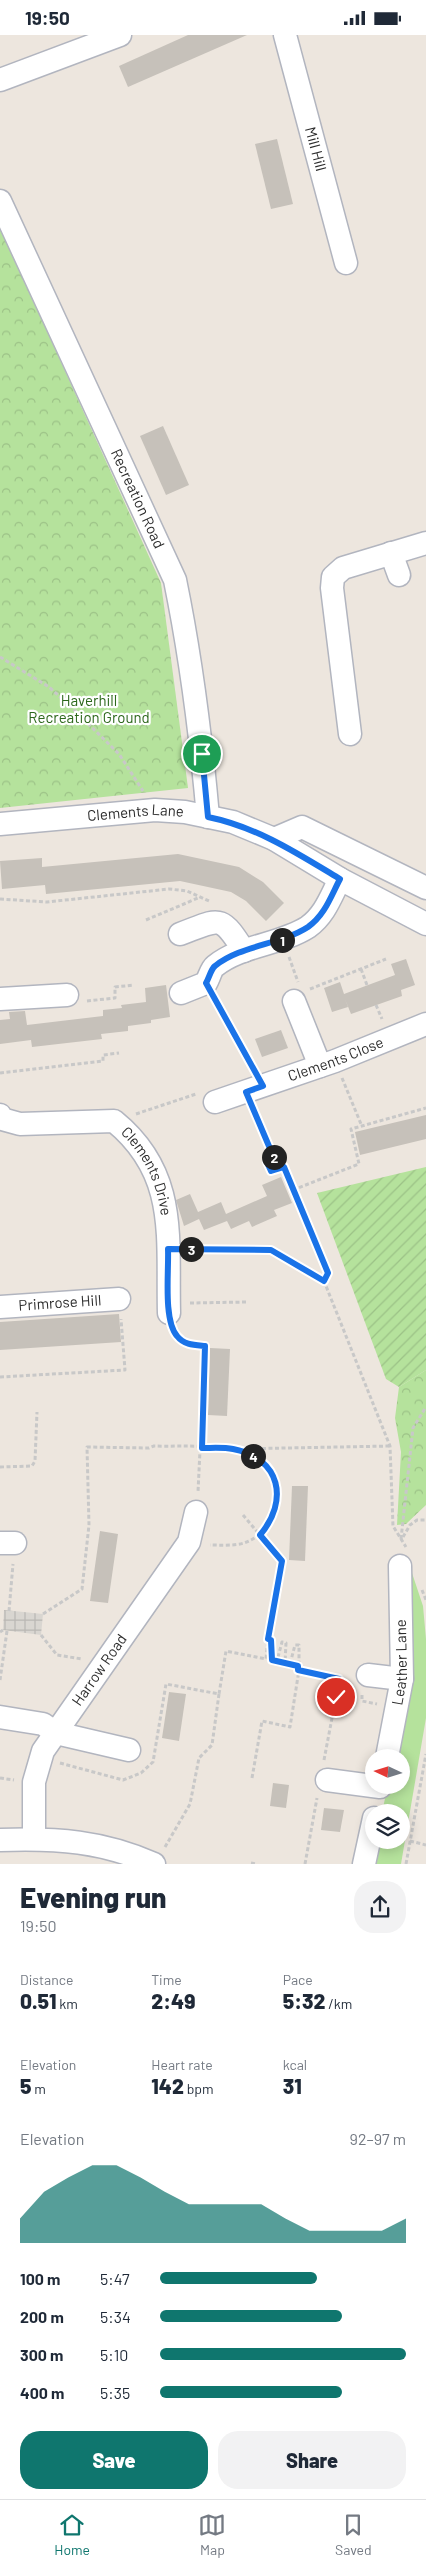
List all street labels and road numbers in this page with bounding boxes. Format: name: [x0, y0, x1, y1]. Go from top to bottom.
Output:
street label: Mill Hill: [302, 125, 331, 173]
street label: Recreation Road: [108, 446, 169, 551]
street label: Clements Lane: [86, 800, 184, 824]
street label: Clements Close: [285, 1032, 386, 1084]
street label: Clements Drive: [118, 1122, 176, 1217]
street label: Primrose Hill: [18, 1290, 102, 1314]
street label: Leather Lane: [387, 1619, 410, 1707]
street label: Harrow Road: [67, 1630, 130, 1709]

